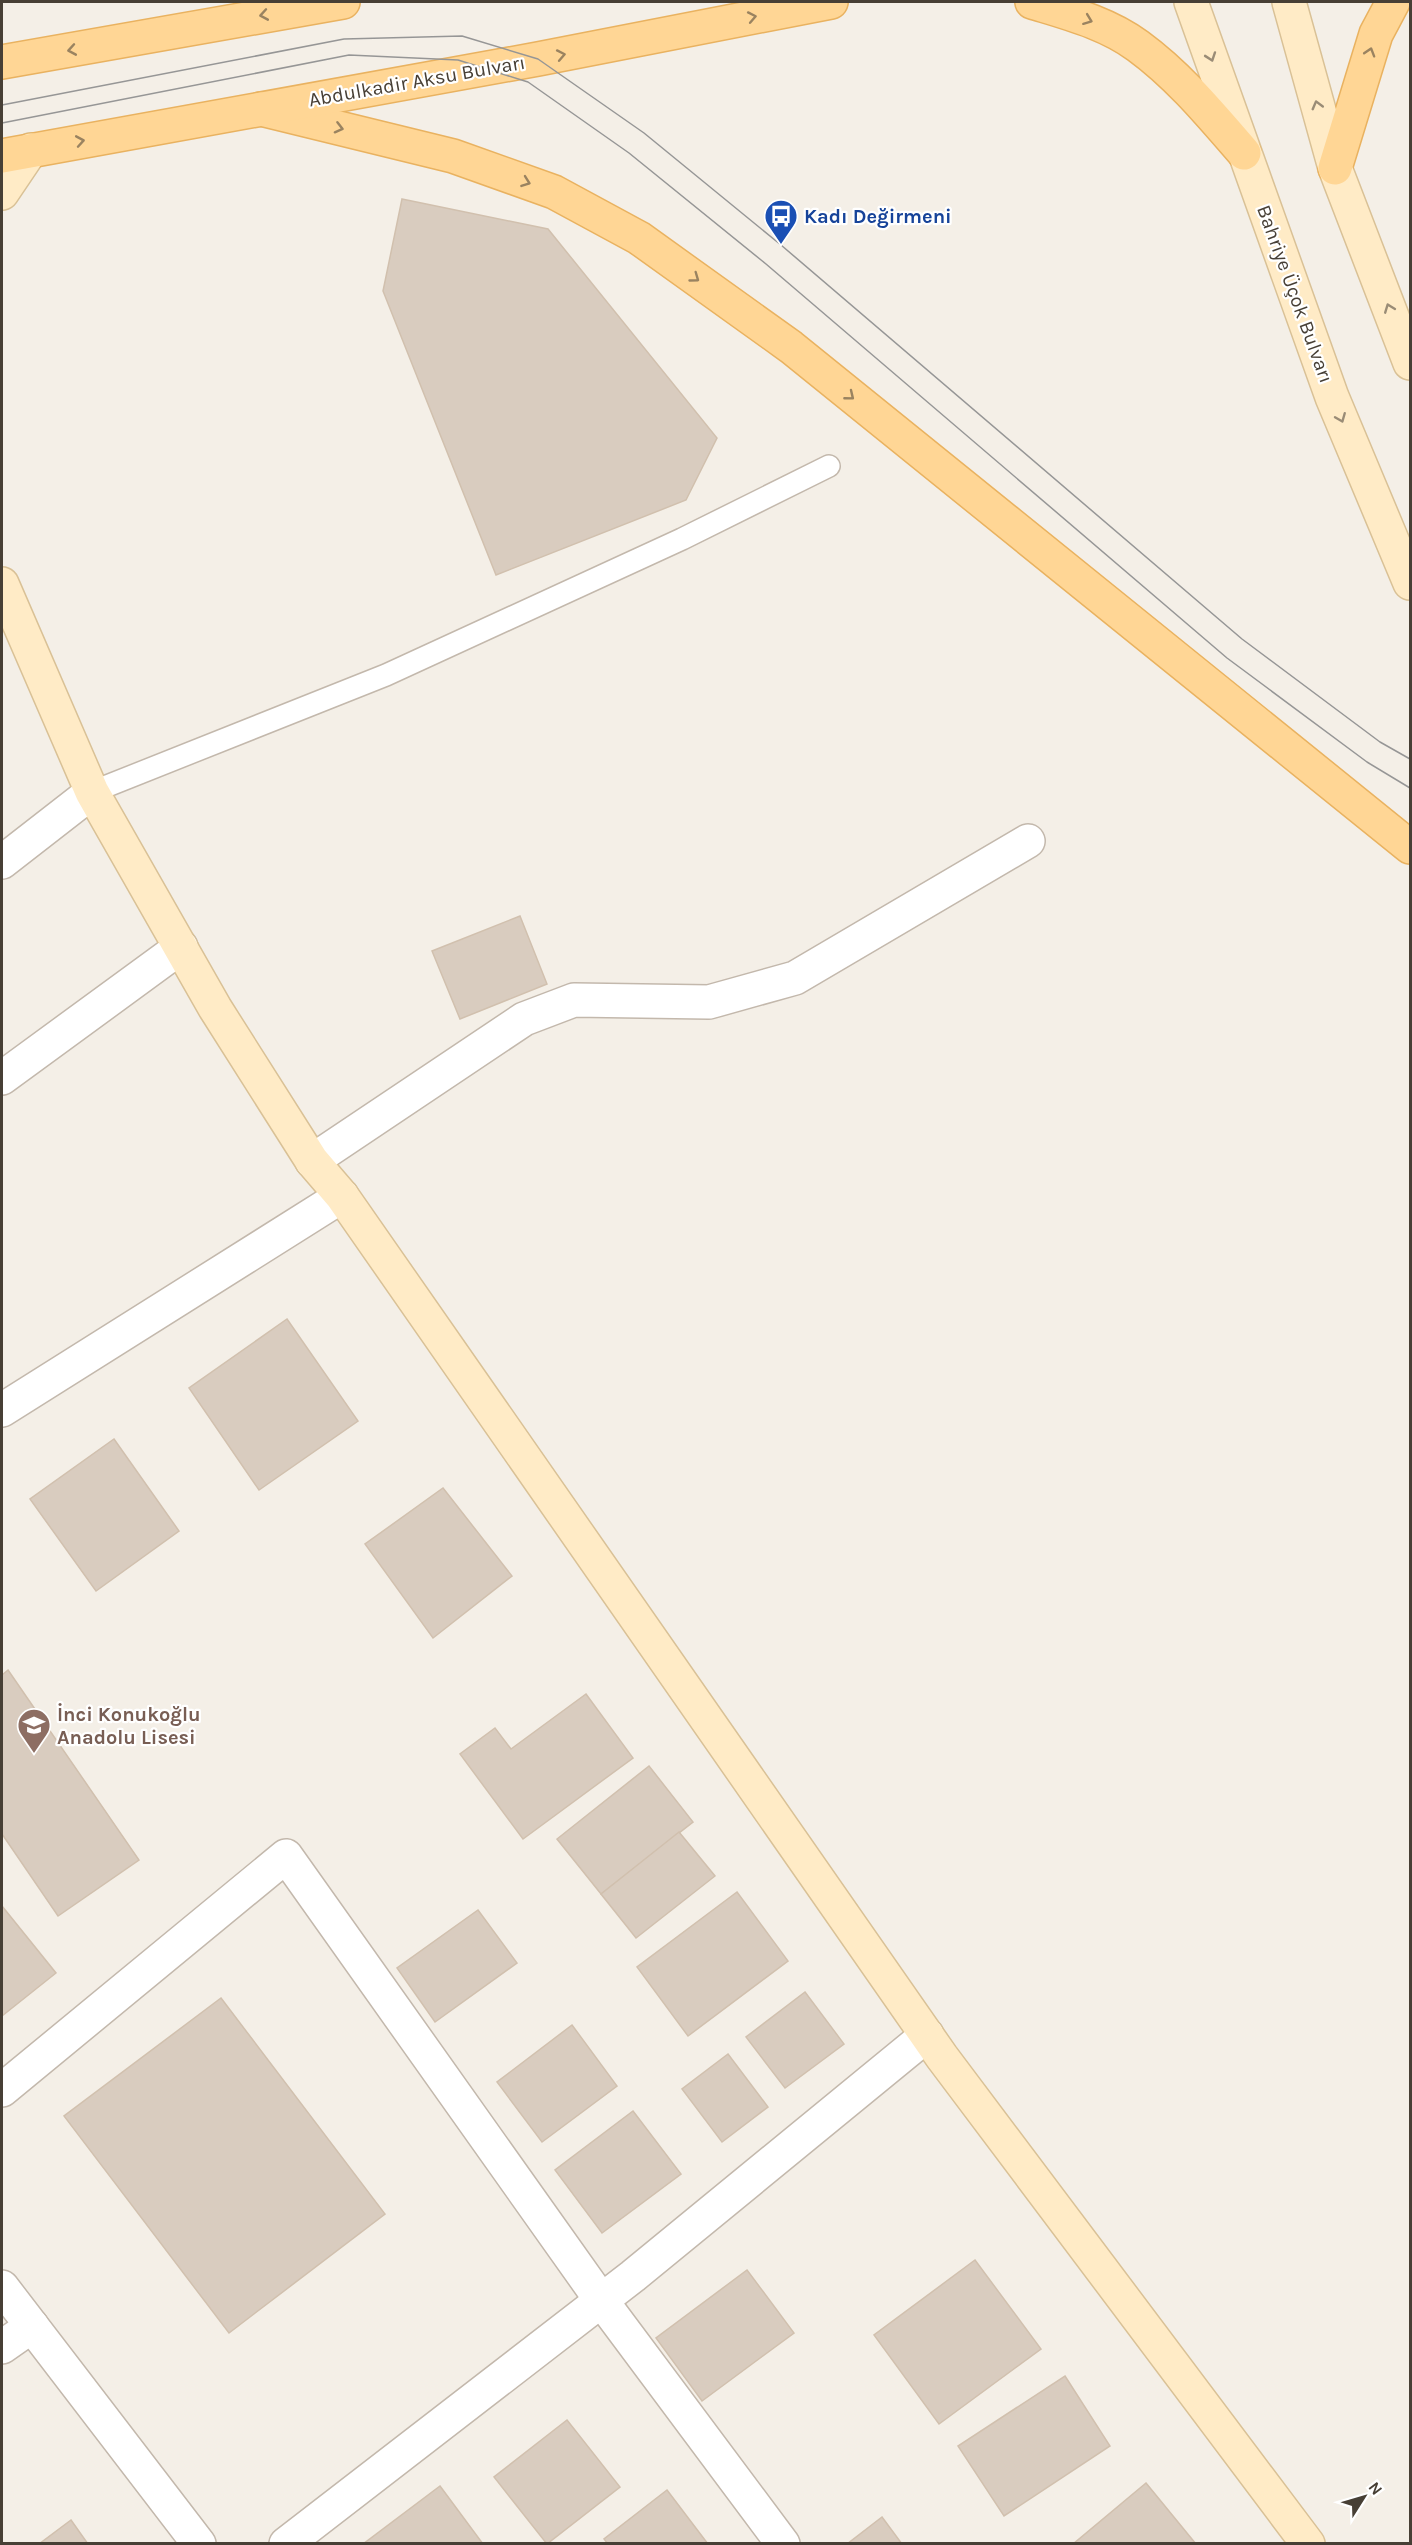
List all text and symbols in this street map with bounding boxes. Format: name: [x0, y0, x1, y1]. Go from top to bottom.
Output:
one-way arrow: [260, 9, 269, 21]
one-way arrow: [747, 11, 757, 24]
one-way arrow: [1082, 13, 1092, 26]
one-way arrow: [68, 43, 78, 56]
one-way arrow: [1363, 47, 1376, 58]
one-way arrow: [556, 49, 566, 62]
street label: Abdulkadir Aksu Bulvarı: [307, 51, 527, 111]
one-way arrow: [1203, 51, 1216, 62]
one-way arrow: [1312, 100, 1325, 110]
one-way arrow: [334, 121, 344, 134]
one-way arrow: [74, 135, 84, 148]
one-way arrow: [520, 175, 531, 187]
bus stop icon: Kadı Değirmeni: [763, 198, 799, 245]
street label: Bahriye Üçok Bulvarı: [1252, 202, 1338, 386]
place label: Kadı Değirmeni: [804, 205, 952, 228]
one-way arrow: [688, 271, 699, 282]
one-way arrow: [1384, 303, 1397, 314]
one-way arrow: [843, 389, 854, 400]
one-way arrow: [1334, 412, 1346, 423]
place label: İnci Konukoğlu Anadolu Lisesi: [57, 1703, 201, 1749]
school or university icon: İnci Konukoğlu Anadolu Lisesi: [16, 1707, 52, 1754]
north arrow: [1334, 2467, 1394, 2527]
text: N: [1365, 2478, 1387, 2499]

